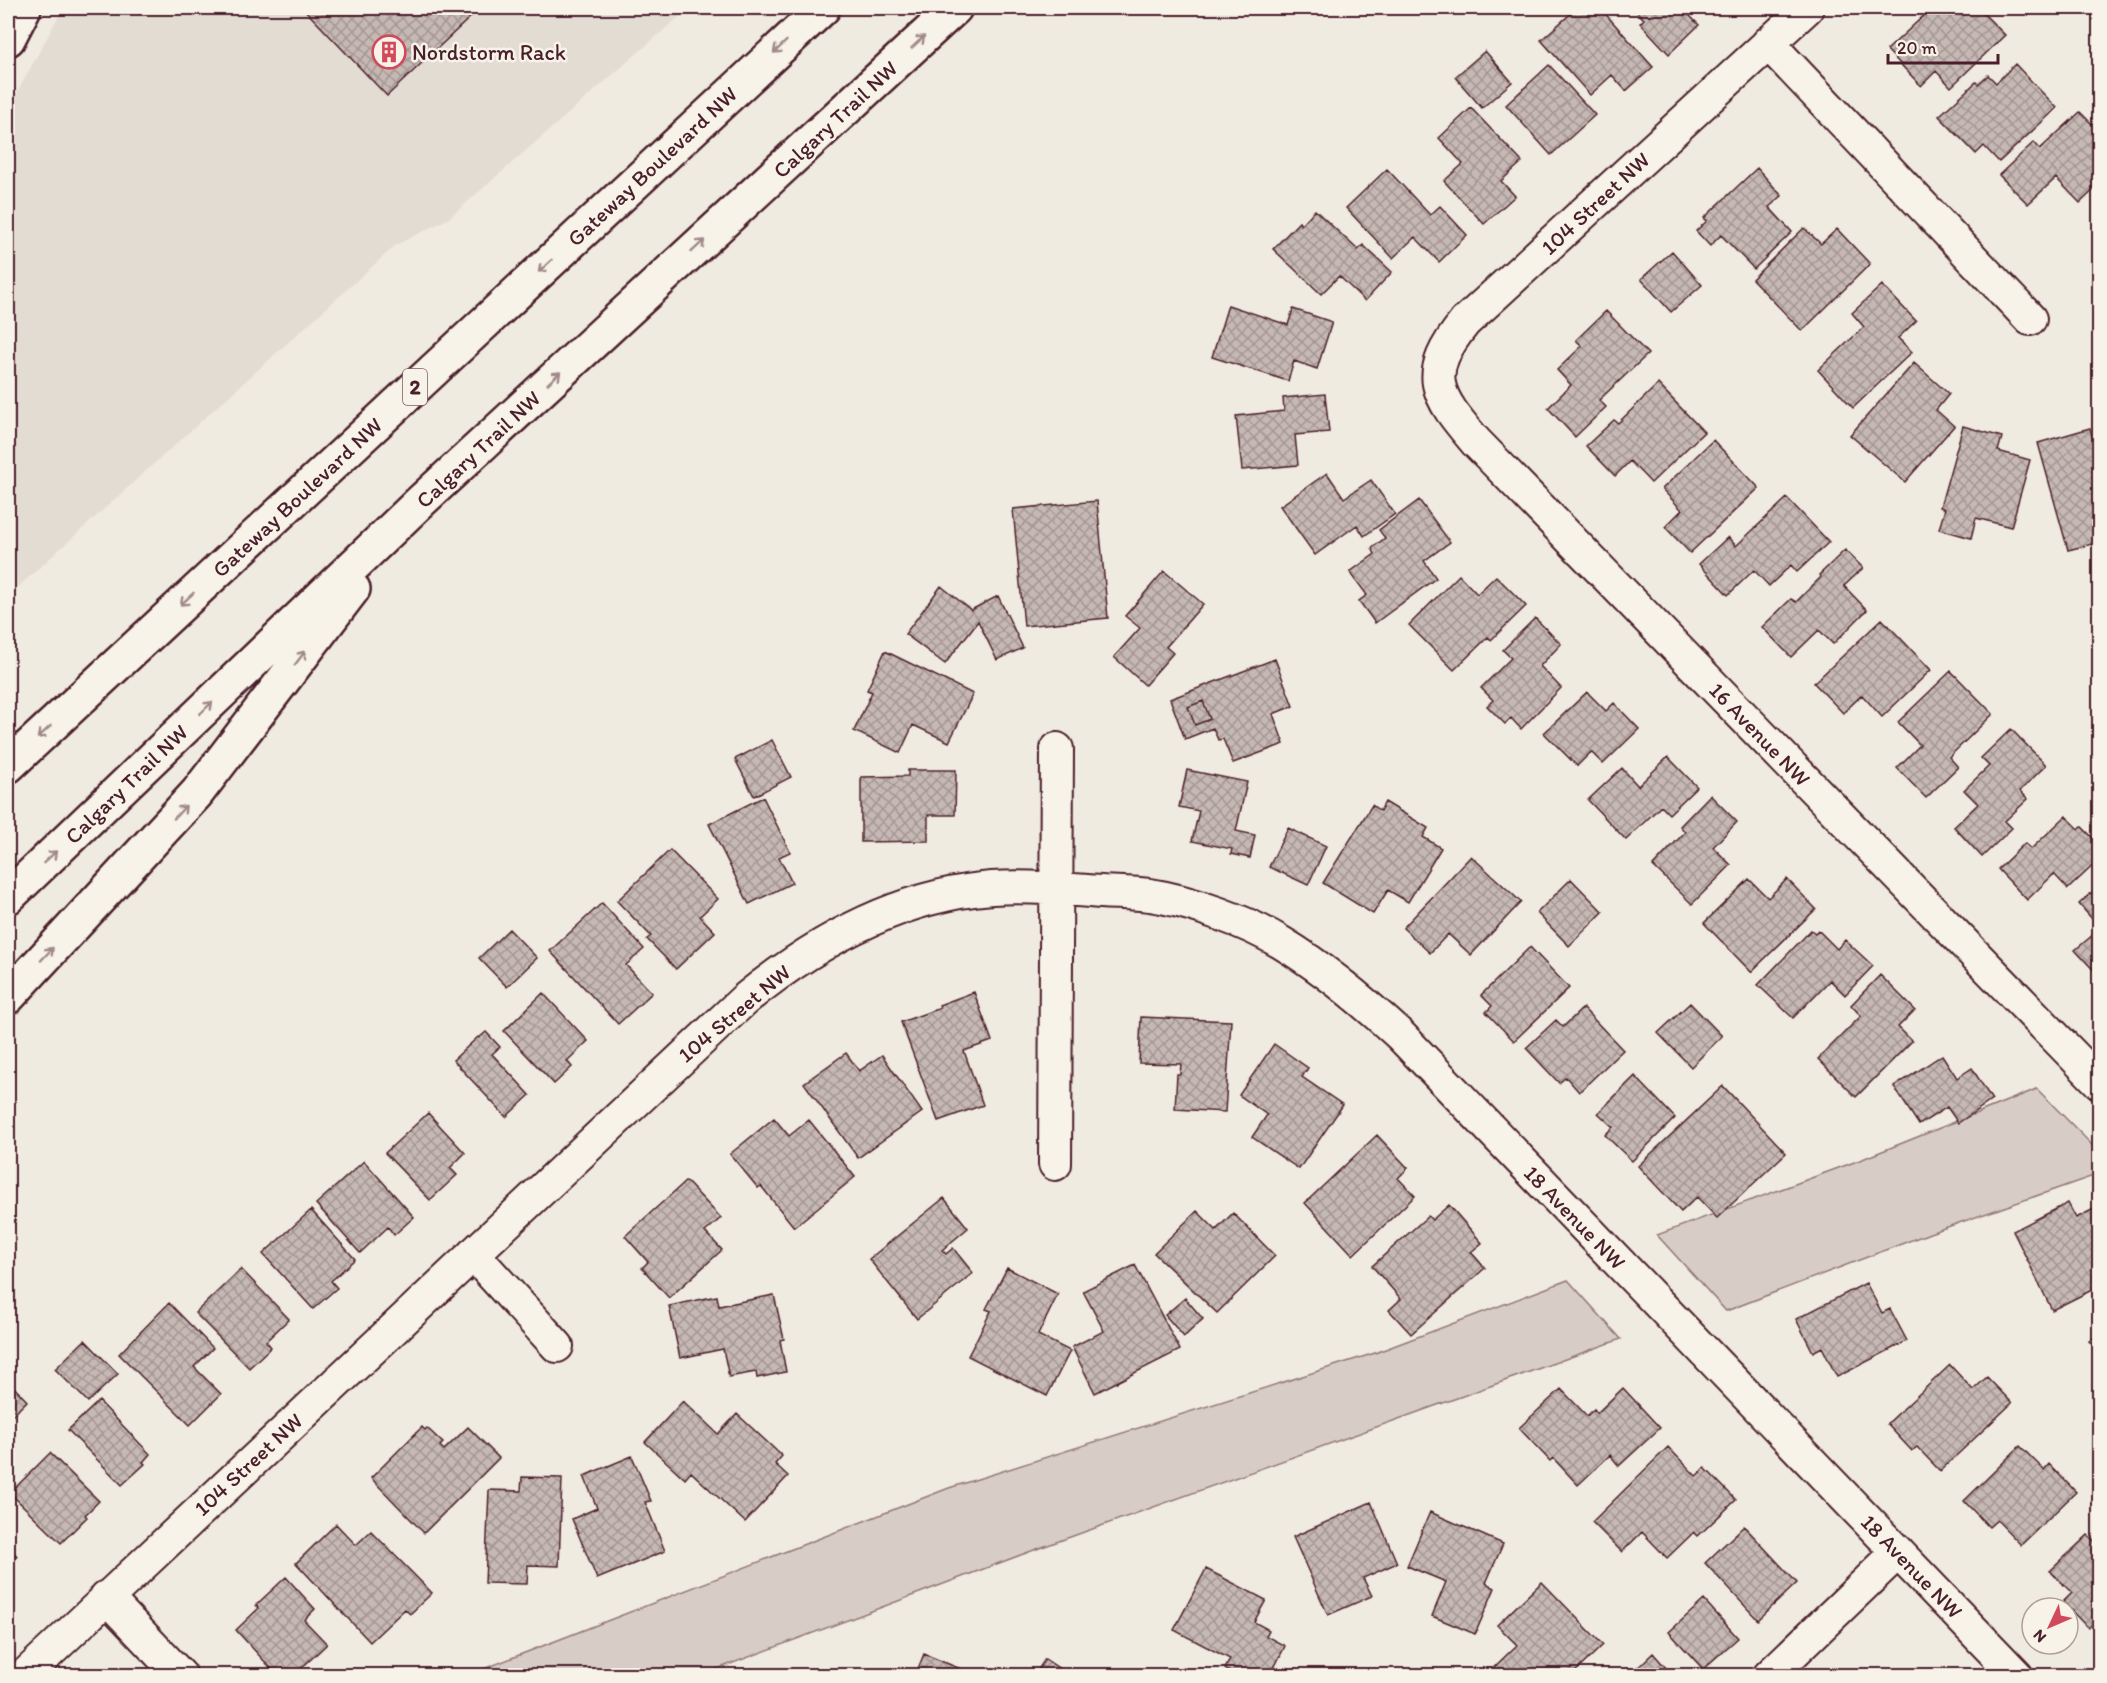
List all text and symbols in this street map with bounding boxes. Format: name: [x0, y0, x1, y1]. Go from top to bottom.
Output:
scale bar: [1888, 27, 1998, 65]
building icon: Nordstorm Rack: [371, 34, 407, 70]
one-way arrow: [910, 35, 925, 49]
text: 20 m: [1897, 37, 1937, 59]
place label: Nordstorm Rack: [412, 39, 566, 66]
one-way arrow: [773, 40, 788, 54]
street label: Calgary Trail NW: [767, 55, 903, 184]
street label: Gateway Boulevard NW: [562, 81, 743, 252]
street label: 104 Street NW: [1535, 146, 1655, 261]
one-way arrow: [690, 239, 705, 253]
one-way arrow: [538, 259, 553, 273]
road number: 2: [403, 369, 427, 405]
one-way arrow: [547, 371, 562, 385]
street label: Calgary Trail NW: [410, 385, 546, 514]
street label: Gateway Boulevard NW: [207, 412, 388, 583]
one-way arrow: [180, 592, 195, 606]
one-way arrow: [294, 651, 307, 667]
street label: 16 Avenue NW: [1703, 677, 1816, 792]
one-way arrow: [199, 700, 214, 715]
street label: Calgary Trail NW: [59, 719, 194, 850]
one-way arrow: [37, 725, 52, 739]
one-way arrow: [173, 804, 187, 819]
one-way arrow: [42, 850, 57, 864]
one-way arrow: [40, 947, 54, 962]
street label: 104 Street NW: [673, 958, 796, 1068]
street label: 18 Avenue NW: [1518, 1160, 1631, 1275]
street label: 104 Street NW: [188, 1407, 308, 1522]
street label: 18 Avenue NW: [1855, 1509, 1968, 1624]
north arrow: [2020, 1596, 2080, 1656]
text: N: [2029, 1626, 2050, 1647]

